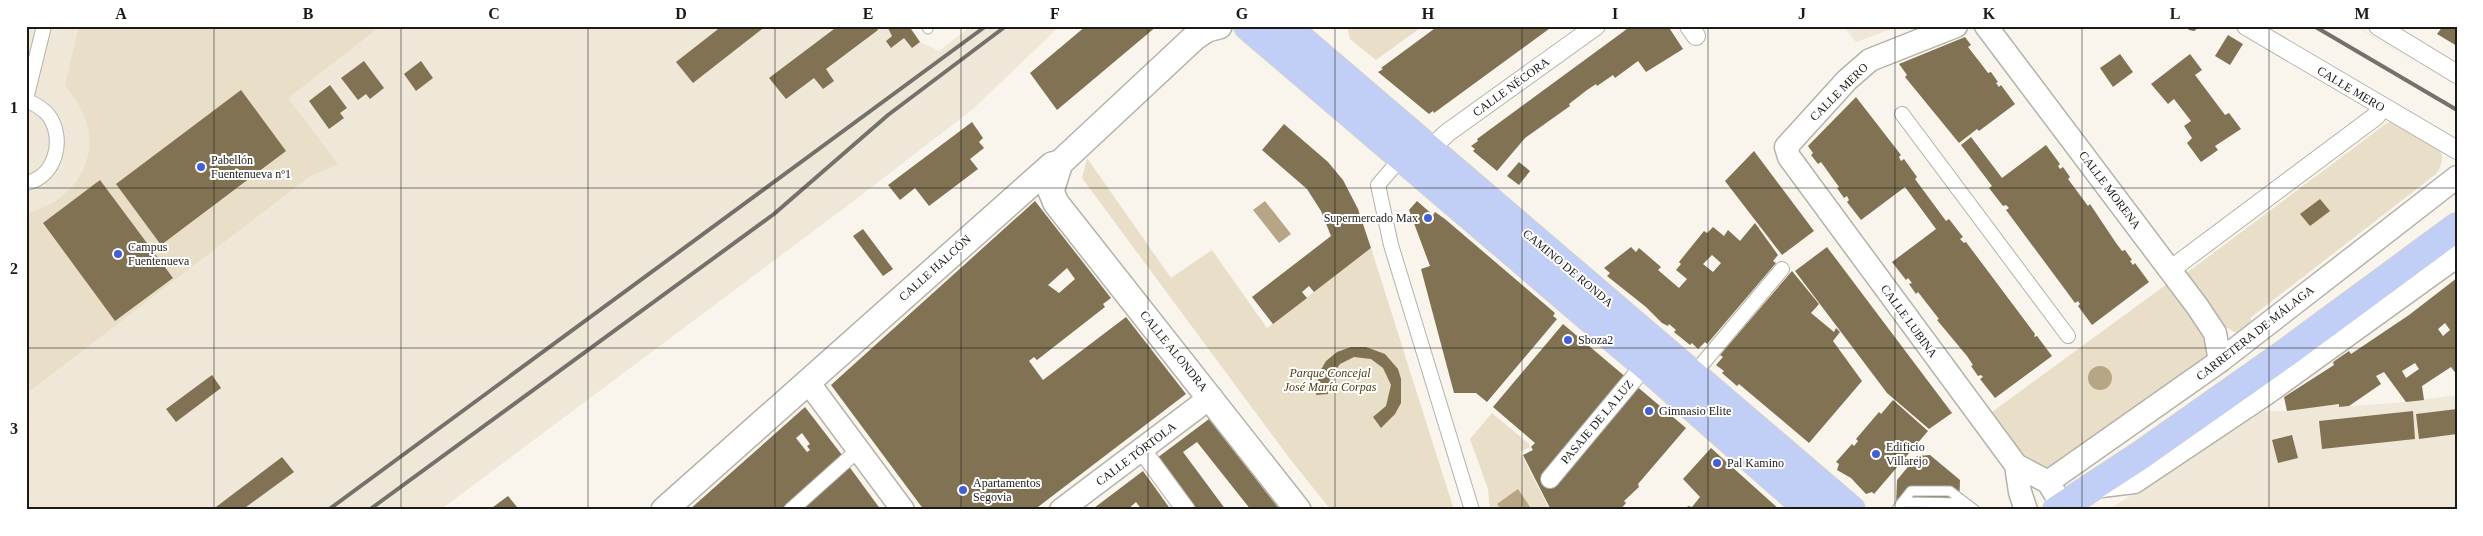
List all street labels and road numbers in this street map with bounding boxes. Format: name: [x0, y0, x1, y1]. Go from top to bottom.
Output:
street label: CALLE NÉCORA: [1470, 54, 1552, 119]
street label: CALLE MERO: [1807, 60, 1871, 124]
street label: CALLE MERO: [2315, 63, 2388, 115]
street label: CALLE MORENA: [2076, 148, 2144, 232]
street label: CAMINO DE RONDA: [1520, 226, 1616, 310]
street label: CALLE HALCÓN: [896, 232, 974, 304]
street label: CALLE LUBINA: [1878, 282, 1940, 361]
street label: CARRETERA DE MÁLAGA: [2193, 283, 2317, 383]
street label: CALLE ALONDRA: [1137, 308, 1211, 394]
street label: PASAJE DE LA LUZ: [1558, 377, 1636, 467]
street label: CALLE TÓRTOLA: [1093, 419, 1179, 489]

